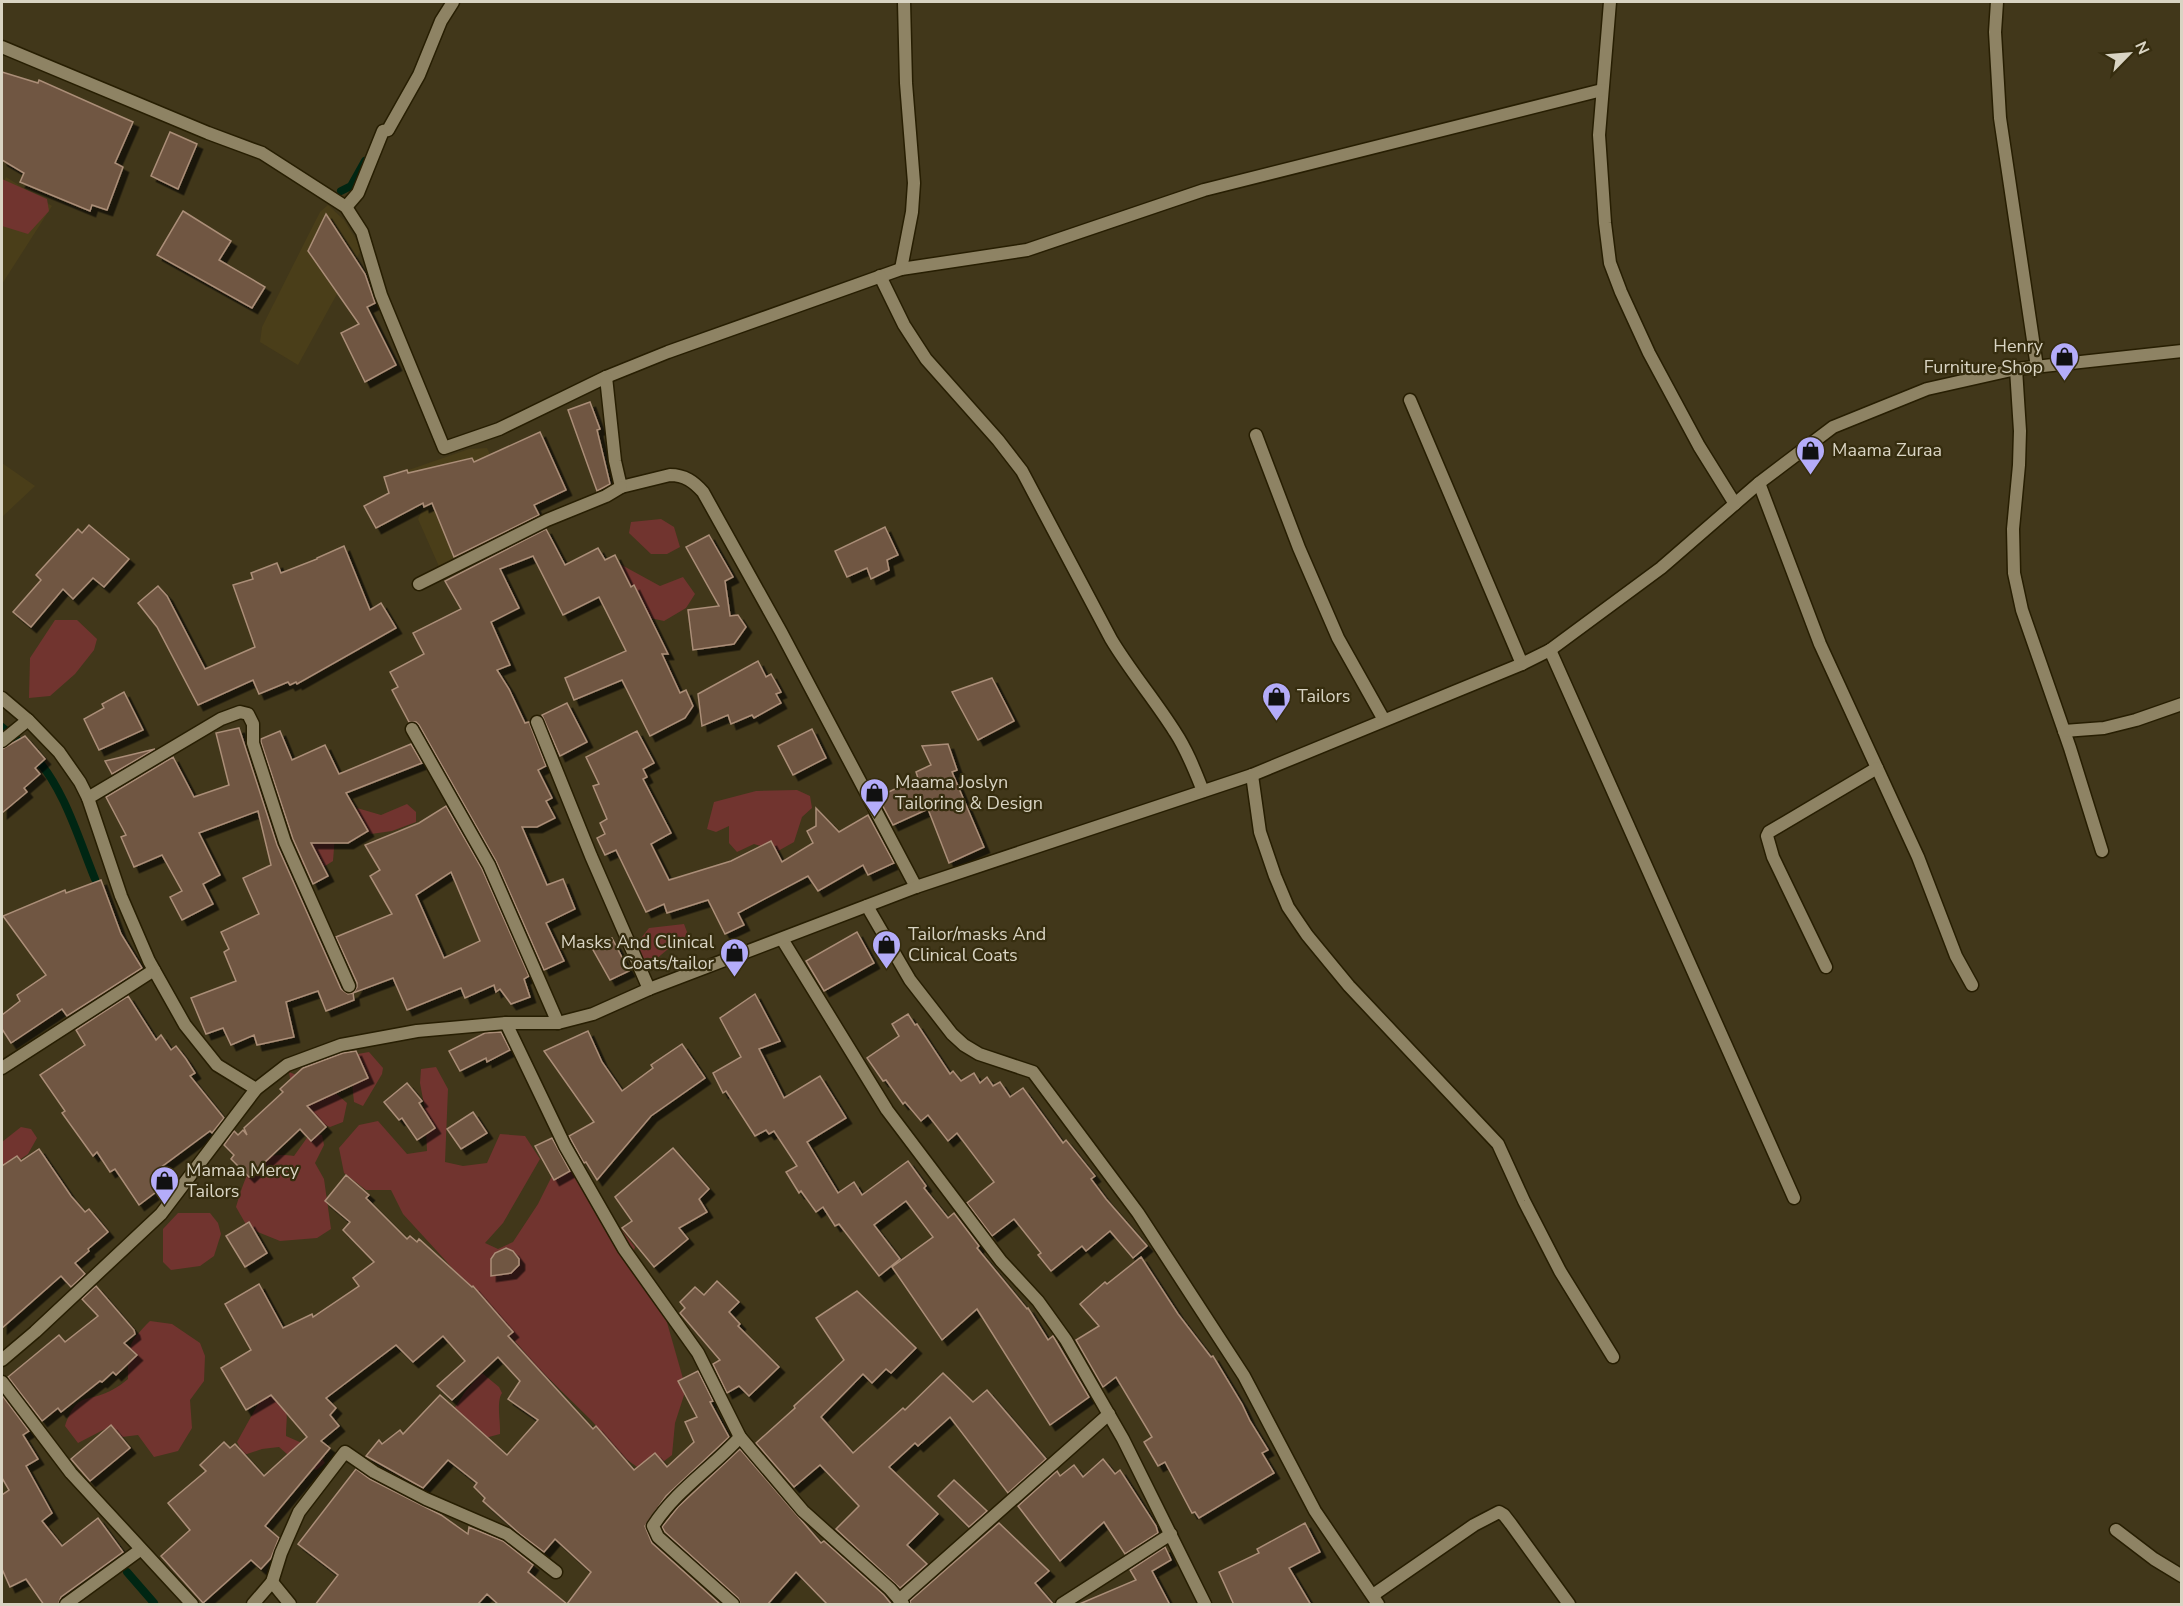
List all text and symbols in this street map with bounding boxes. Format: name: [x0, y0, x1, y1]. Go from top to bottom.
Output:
north arrow: [2099, 24, 2159, 84]
text: N: [2129, 38, 2154, 58]
place label: Henry Furniture Shop: [1924, 334, 2044, 379]
shop icon: Henry Furniture Shop: [2048, 340, 2080, 382]
shop icon: Maama Zuraa: [1795, 434, 1827, 476]
place label: Maama Zuraa: [1832, 438, 1942, 462]
shop icon: Tailors: [1260, 680, 1292, 722]
place label: Tailors: [1297, 684, 1350, 708]
place label: Maama Joslyn Tailoring & Design: [895, 770, 1043, 815]
shop icon: Maama Joslyn Tailoring & Design: [858, 776, 890, 818]
place label: Tailor/masks And Clinical Coats: [908, 922, 1046, 967]
shop icon: Tailor/masks And Clinical Coats: [871, 928, 903, 970]
place label: Masks And Clinical Coats/tailor: [561, 930, 715, 975]
shop icon: Masks And Clinical Coats/tailor: [719, 936, 751, 978]
place label: Mamaa Mercy Tailors: [186, 1158, 300, 1203]
shop icon: Mamaa Mercy Tailors: [149, 1164, 181, 1206]

